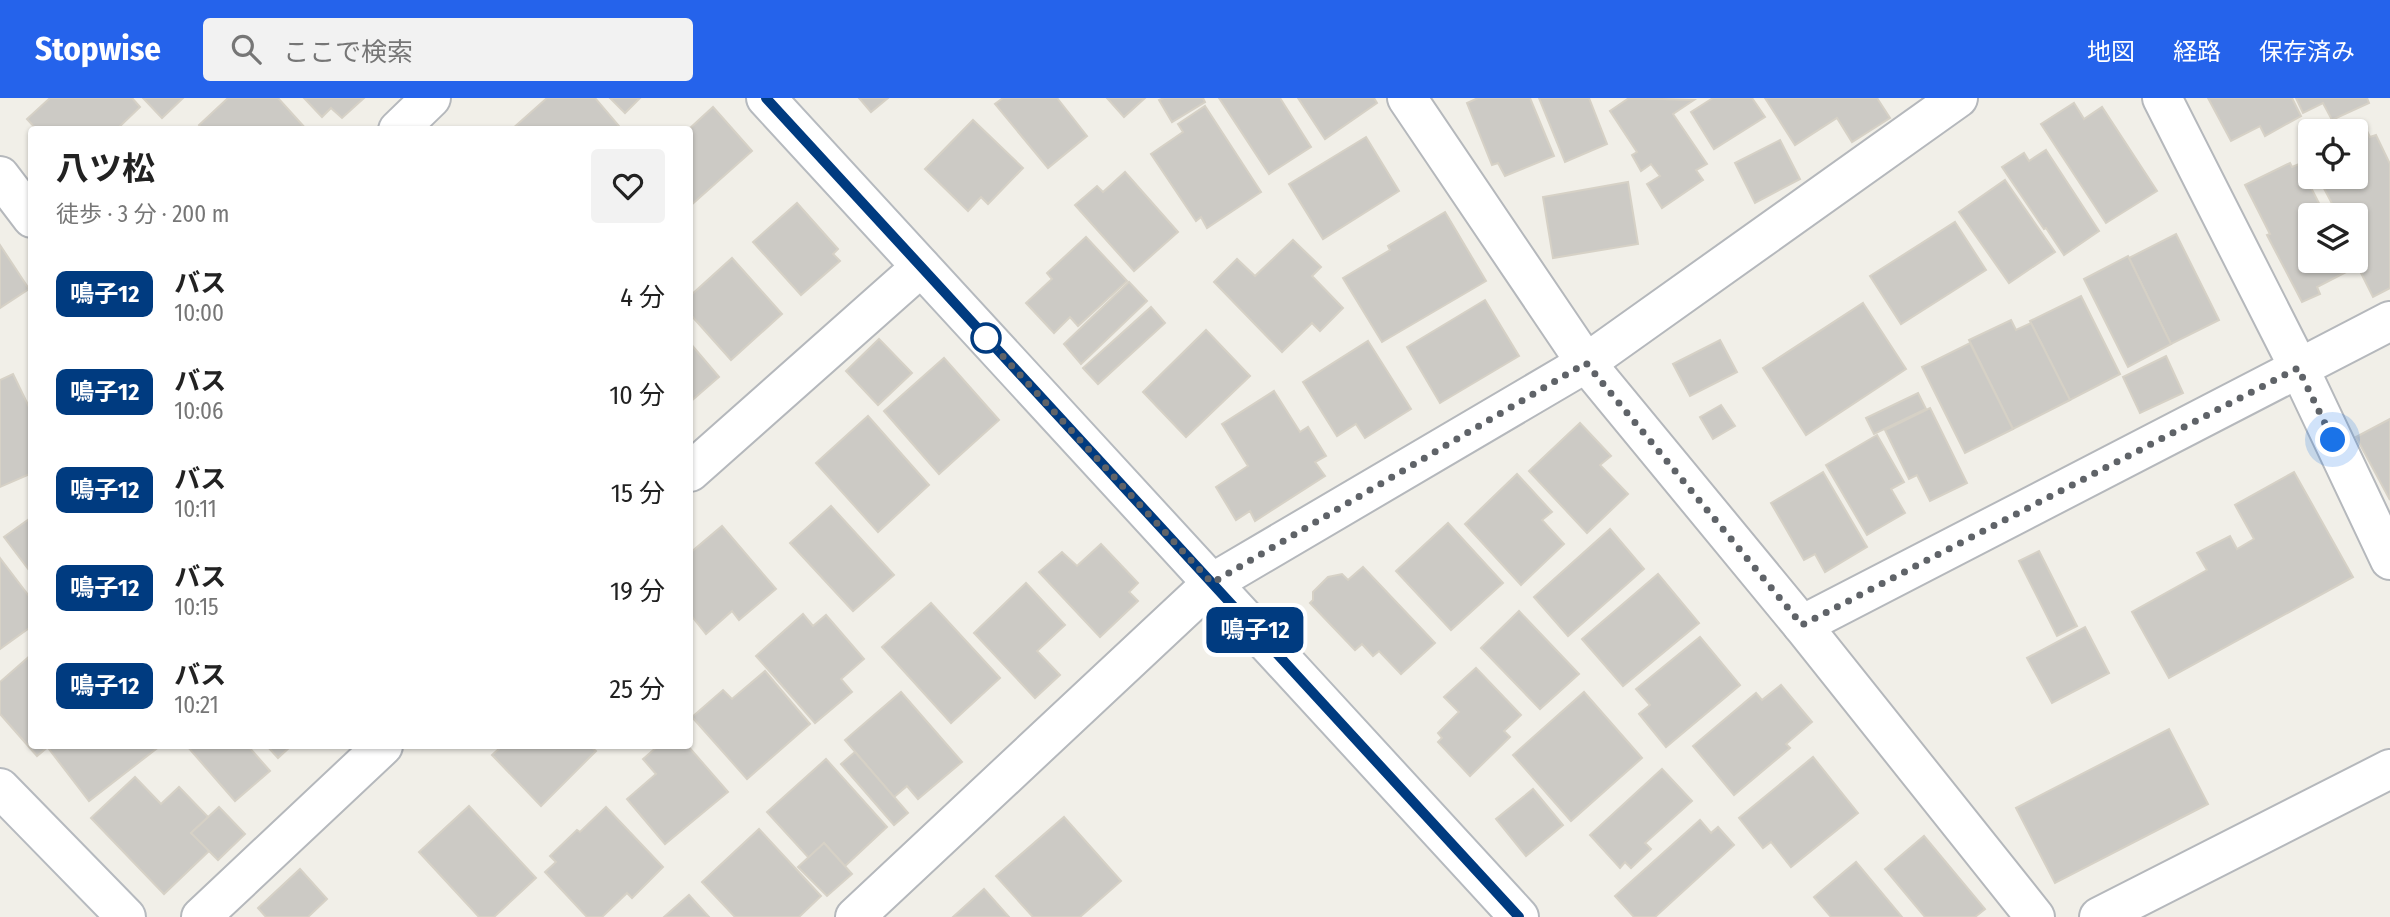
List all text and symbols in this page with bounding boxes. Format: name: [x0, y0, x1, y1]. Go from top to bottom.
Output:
search box: [203, 18, 693, 81]
text: Stopwise: [35, 29, 161, 69]
icon: search: [227, 30, 265, 68]
text: ここで検索: [283, 37, 413, 68]
text: 地図: [2087, 38, 2135, 66]
text: 経路: [2173, 38, 2221, 66]
text: 保存済み: [2259, 38, 2355, 66]
map controls: [2298, 119, 2368, 273]
button: locate: [2298, 119, 2368, 189]
text: 八ツ松: [56, 149, 155, 189]
button: heart: [591, 149, 665, 223]
text: 徒歩 · 3 分 · 200 m: [56, 200, 229, 228]
button: layers: [2298, 203, 2368, 273]
text: バス: [174, 268, 226, 299]
text: 鳴子12: [70, 280, 139, 308]
text: 4 分: [620, 282, 665, 313]
text: 10:00: [174, 299, 224, 327]
unlabelled marker: [971, 323, 1001, 353]
text: バス: [174, 366, 226, 397]
text: 鳴子12: [70, 378, 139, 406]
text: 10 分: [609, 380, 665, 411]
text: 10:06: [174, 397, 224, 425]
your location: [2315, 422, 2350, 457]
text: バス: [174, 464, 226, 495]
text: 鳴子12: [70, 476, 139, 504]
text: 15 分: [611, 478, 665, 509]
text: 10:11: [174, 495, 217, 523]
text: バス: [174, 562, 226, 593]
text: 鳴子12: [70, 574, 139, 602]
text: 19 分: [610, 576, 665, 607]
text: 10:15: [174, 593, 219, 621]
line badge: 鳴子12: [1206, 607, 1304, 653]
text: 鳴子12: [1220, 616, 1290, 644]
text: バス: [174, 660, 226, 691]
text: 鳴子12: [70, 672, 139, 700]
text: 25 分: [609, 674, 665, 705]
text: 10:21: [174, 691, 219, 719]

